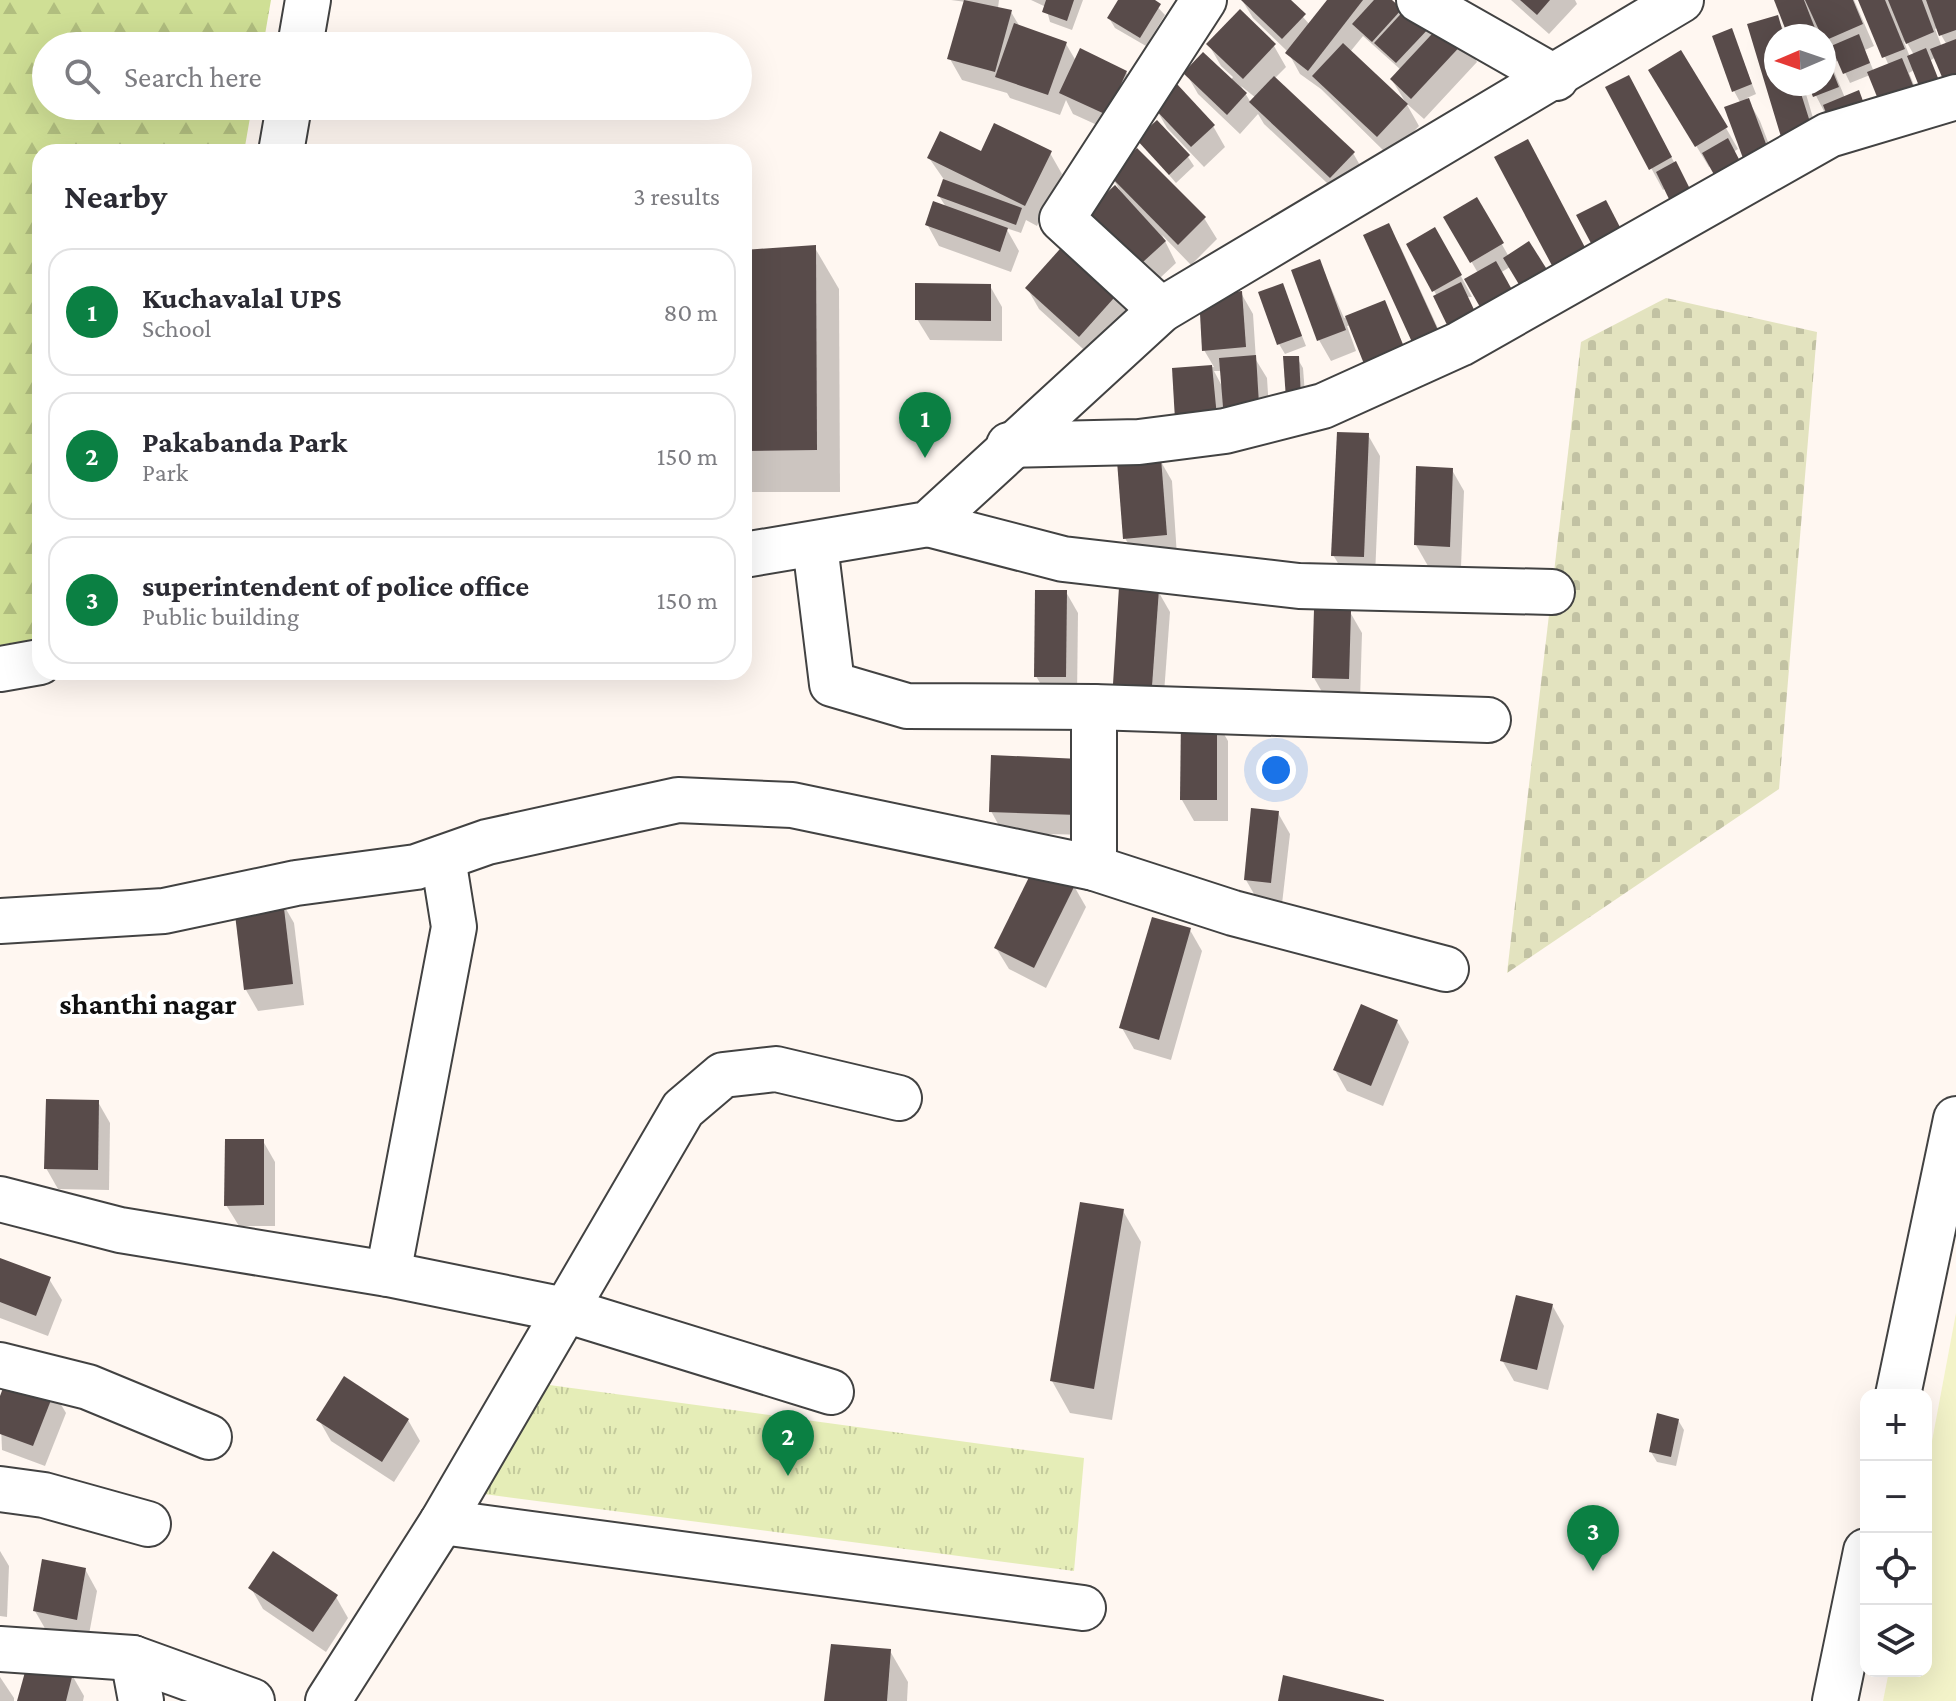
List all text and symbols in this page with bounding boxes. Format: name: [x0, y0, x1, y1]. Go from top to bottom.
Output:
north arrow: [1764, 24, 1836, 96]
search box: [32, 32, 752, 120]
icon: search: [60, 54, 104, 98]
text: Search here: [124, 60, 262, 93]
text: Nearby: [64, 178, 167, 215]
text: 3 results: [633, 182, 720, 211]
text: Kuchavalal UPS: [142, 281, 341, 314]
text: 1: [87, 298, 97, 327]
text: 80 m: [664, 298, 718, 327]
text: School: [142, 314, 211, 343]
pin: 1: [899, 392, 951, 458]
text: Pakabanda Park: [142, 425, 347, 458]
text: 2: [85, 442, 99, 471]
text: 150 m: [657, 442, 718, 471]
text: Park: [142, 458, 188, 487]
text: superintendent of police office: [142, 569, 529, 602]
text: 3: [86, 586, 98, 615]
text: 150 m: [657, 586, 718, 615]
text: Public building: [142, 602, 299, 631]
your location: [1256, 750, 1296, 790]
district label: shanthi nagar: [59, 987, 237, 1020]
map controls: [1860, 1389, 1932, 1677]
button: +: [1860, 1389, 1932, 1461]
pin: 2: [762, 1410, 814, 1476]
button: −: [1860, 1461, 1932, 1533]
pin: 3: [1567, 1505, 1619, 1571]
button: locate: [1860, 1533, 1932, 1605]
button: layers: [1860, 1605, 1932, 1677]

